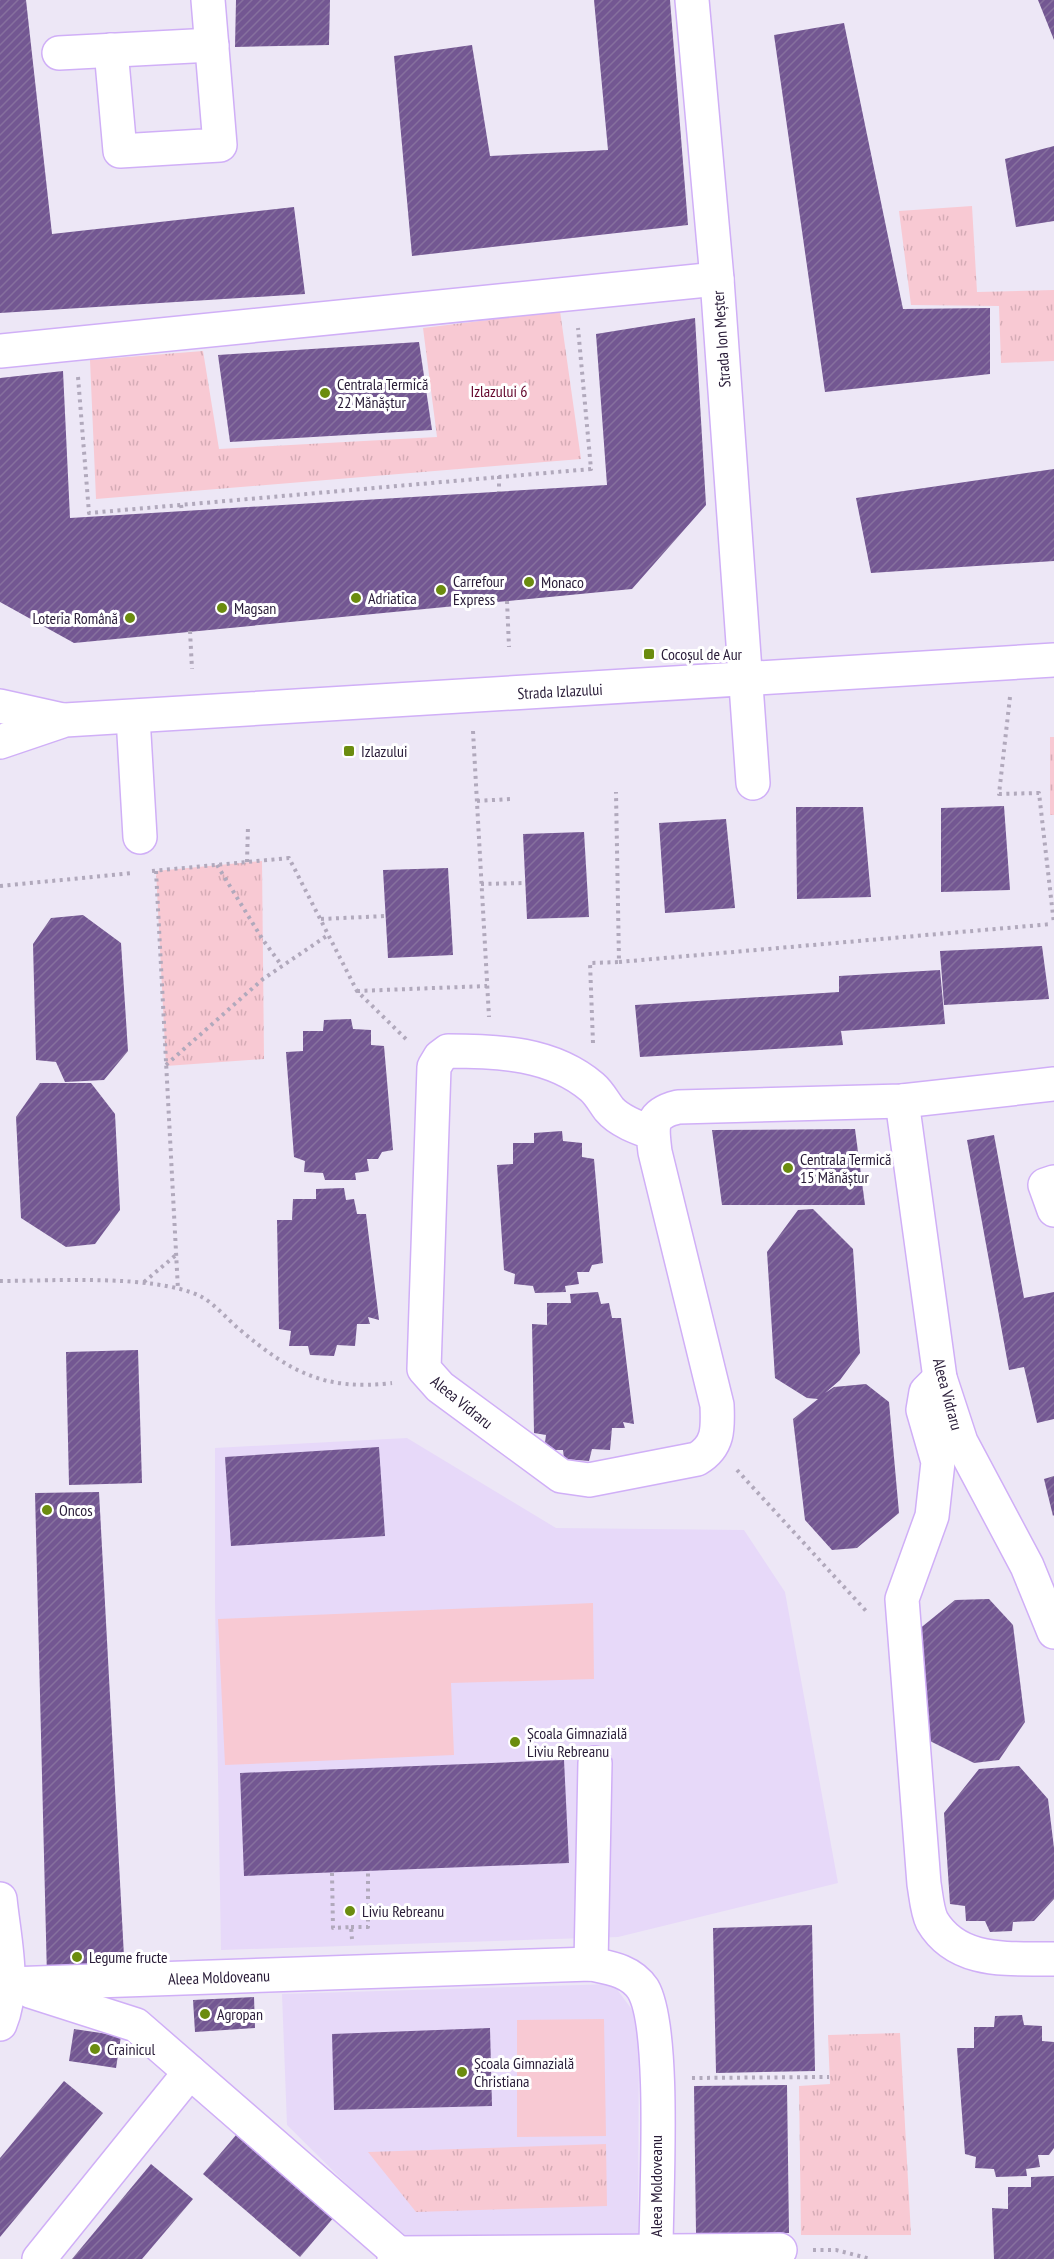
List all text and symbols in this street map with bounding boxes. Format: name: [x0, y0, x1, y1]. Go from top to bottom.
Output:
street label: Strada Ion Meșter: [708, 289, 734, 388]
place label: Centrala Termică 22 Mănăștur: [337, 374, 428, 412]
park label: Izlazului 6: [470, 381, 528, 401]
marker: Centrala Termică 22 Mănăștur: [318, 386, 332, 400]
place label: Carrefour Express: [453, 571, 505, 609]
place label: Monaco: [541, 572, 584, 592]
marker: Monaco: [522, 575, 536, 589]
marker: Carrefour Express: [434, 583, 448, 597]
place label: Adriatica: [368, 588, 417, 608]
marker: Adriatica: [349, 591, 363, 605]
place label: Magsan: [234, 598, 276, 618]
marker: Magsan: [215, 601, 229, 615]
place label: Loteria Română: [32, 608, 118, 628]
marker: Loteria Română: [123, 611, 137, 625]
place label: Cocoșul de Aur: [661, 644, 743, 664]
marker: Cocoșul de Aur: [642, 647, 656, 661]
street label: Strada Izlazului: [517, 679, 603, 703]
place label: Izlazului: [361, 741, 407, 761]
marker: Izlazului: [342, 744, 356, 758]
place label: Centrala Termică 15 Mănăștur: [800, 1149, 891, 1187]
marker: Centrala Termică 15 Mănăștur: [781, 1161, 795, 1175]
street label: Aleea Vidraru: [929, 1356, 967, 1432]
street label: Aleea Vidraru: [427, 1371, 497, 1433]
place label: Oncos: [59, 1500, 93, 1520]
marker: Oncos: [40, 1503, 54, 1517]
place label: Școala Gimnazială Liviu Rebreanu: [527, 1723, 627, 1761]
marker: Școala Gimnazială Liviu Rebreanu: [508, 1735, 522, 1749]
place label: Liviu Rebreanu: [362, 1901, 444, 1921]
marker: Liviu Rebreanu: [343, 1904, 357, 1918]
place label: Legume fructe: [89, 1947, 168, 1967]
marker: Legume fructe: [70, 1950, 84, 1964]
street label: Aleea Moldoveanu: [168, 1965, 270, 1989]
place label: Agropan: [217, 2004, 263, 2024]
marker: Agropan: [198, 2007, 212, 2021]
place label: Crainicul: [107, 2039, 156, 2059]
marker: Crainicul: [88, 2042, 102, 2056]
place label: Școala Gimnazială Christiana: [474, 2053, 574, 2091]
marker: Școala Gimnazială Christiana: [455, 2065, 469, 2079]
street label: Aleea Moldoveanu: [646, 2135, 666, 2237]

